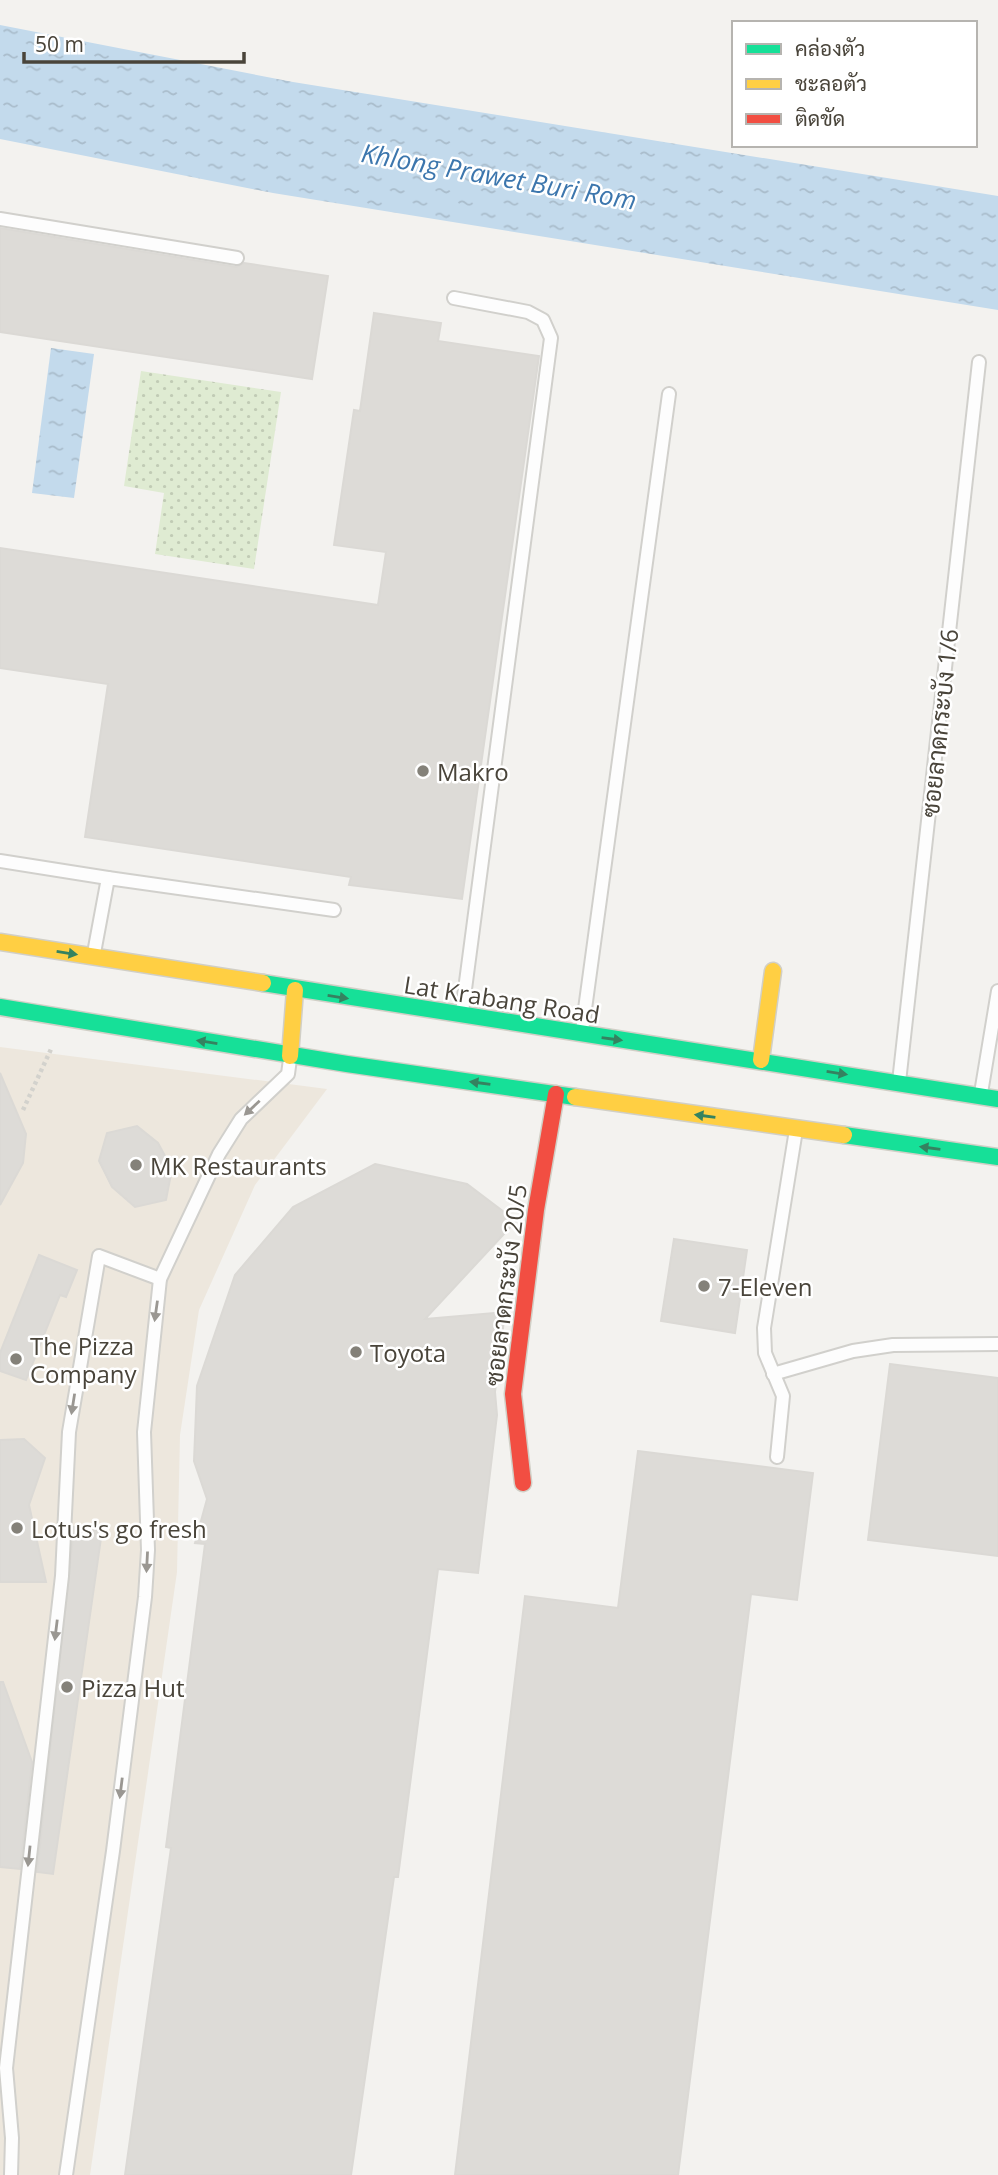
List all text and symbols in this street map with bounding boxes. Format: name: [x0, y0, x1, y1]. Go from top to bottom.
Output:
scale bar: [24, 21, 245, 65]
legend: [732, 21, 977, 147]
text: 50 m: [35, 30, 84, 58]
text: คล่องตัว: [795, 34, 865, 62]
text: ชะลอตัว: [795, 69, 867, 97]
text: ติดขัด: [795, 104, 845, 132]
water label: Khlong Prawet Buri Rom: [359, 134, 639, 218]
street label: ซอยลาดกระบัง 1/6: [913, 627, 965, 819]
place label: Makro: [437, 755, 509, 788]
marker: Makro: [415, 763, 431, 779]
one-way arrow: [57, 948, 79, 959]
street label: Lat Krabang Road: [402, 967, 602, 1031]
one-way arrow: [328, 992, 350, 1003]
one-way arrow: [601, 1034, 623, 1045]
one-way arrow: [196, 1036, 218, 1047]
one-way arrow: [826, 1068, 848, 1079]
one-way arrow: [469, 1078, 491, 1089]
one-way arrow: [244, 1100, 261, 1117]
one-way arrow: [694, 1111, 716, 1122]
one-way arrow: [919, 1142, 941, 1153]
place label: MK Restaurants: [150, 1149, 327, 1182]
marker: MK Restaurants: [128, 1157, 144, 1173]
street label: ซอยลาดกระบัง 20/5: [476, 1182, 534, 1388]
place label: 7-Eleven: [718, 1270, 813, 1303]
marker: 7-Eleven: [696, 1278, 712, 1294]
one-way arrow: [150, 1300, 161, 1322]
place label: The Pizza Company: [30, 1329, 138, 1390]
place label: Toyota: [370, 1336, 446, 1369]
marker: Toyota: [348, 1344, 364, 1360]
marker: The Pizza Company: [8, 1351, 24, 1367]
one-way arrow: [68, 1393, 79, 1415]
place label: Lotus's go fresh: [31, 1512, 207, 1545]
marker: Lotus's go fresh: [9, 1520, 25, 1536]
one-way arrow: [141, 1552, 152, 1574]
one-way arrow: [50, 1620, 61, 1642]
place label: Pizza Hut: [81, 1671, 185, 1704]
marker: Pizza Hut: [59, 1679, 75, 1695]
one-way arrow: [116, 1777, 127, 1799]
one-way arrow: [23, 1846, 34, 1868]

